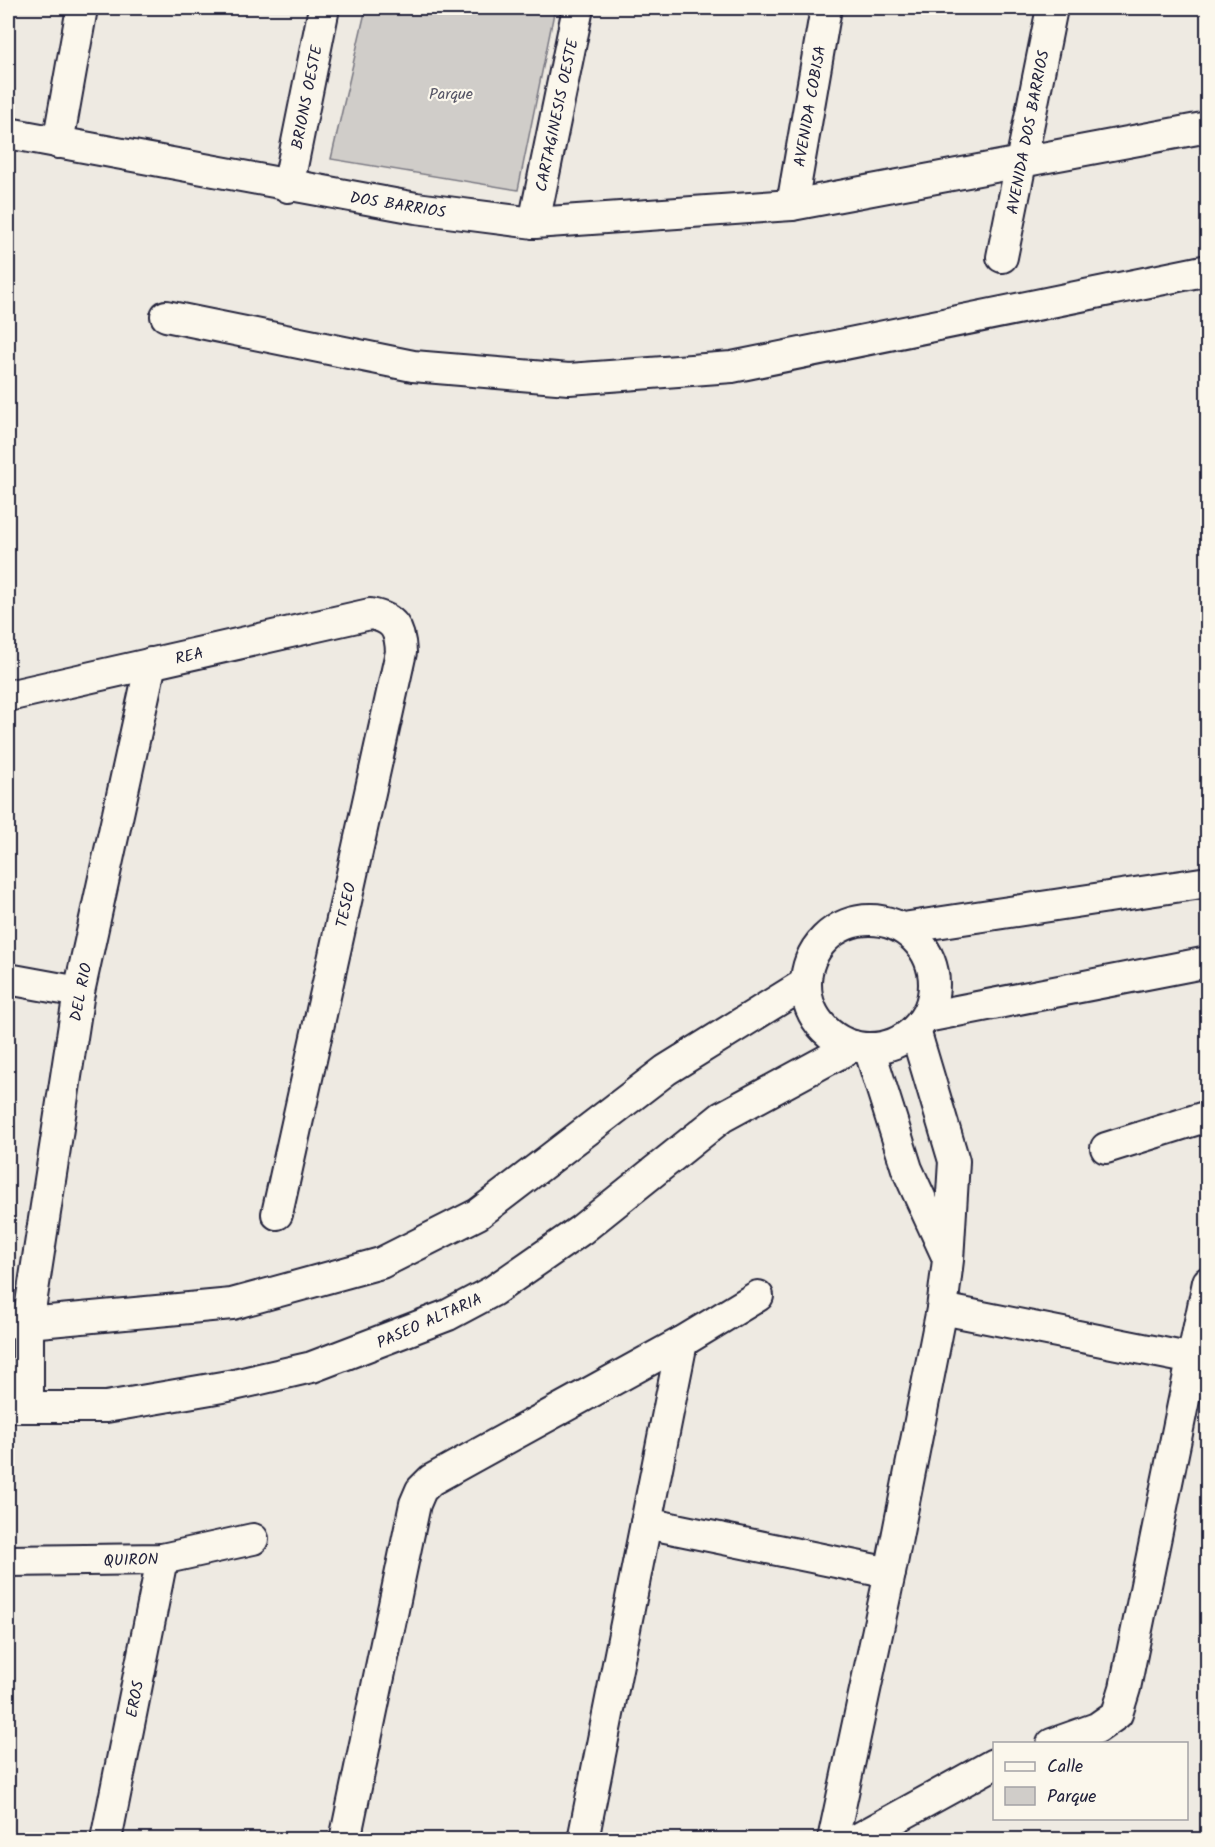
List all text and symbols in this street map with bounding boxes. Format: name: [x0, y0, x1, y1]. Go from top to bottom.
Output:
street label: CARTAGINESIS OESTE: [529, 36, 586, 194]
street label: BRIONS OESTE: [285, 42, 330, 152]
street label: AVENIDA COBISA: [788, 43, 833, 169]
street label: AVENIDA DOS BARRIOS: [1000, 48, 1057, 217]
park label: Parque: [429, 82, 473, 107]
street label: DOS BARRIOS: [348, 186, 448, 225]
street label: REA: [173, 641, 206, 672]
street label: TESEO: [330, 880, 363, 930]
street label: DEL RIO: [64, 961, 99, 1024]
street label: PASEO ALTARIA: [373, 1287, 487, 1356]
street label: QUIRON: [103, 1547, 159, 1574]
street label: EROS: [120, 1678, 151, 1720]
legend: [993, 1742, 1188, 1820]
text: Calle: [1047, 1753, 1083, 1782]
text: Parque: [1047, 1783, 1096, 1812]

